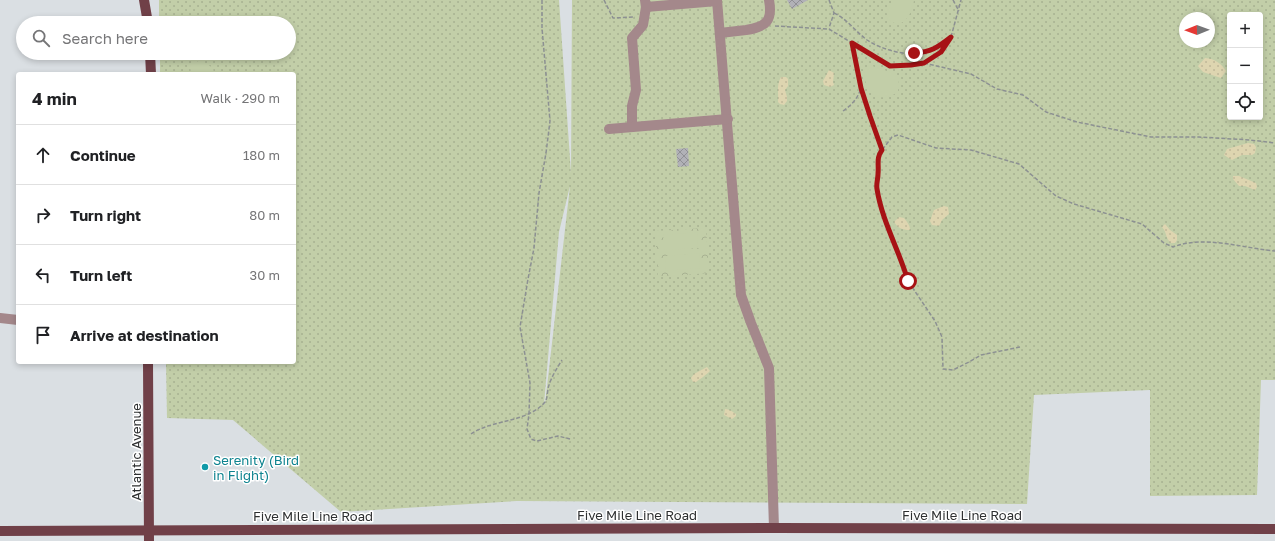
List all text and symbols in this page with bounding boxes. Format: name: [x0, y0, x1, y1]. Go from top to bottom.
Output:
north arrow: [1179, 12, 1215, 48]
map controls: [1227, 12, 1263, 120]
button: +: [1227, 12, 1263, 48]
search box: [16, 16, 296, 60]
icon: search: [30, 27, 52, 49]
text: Search here: [62, 29, 148, 47]
route end: [905, 44, 923, 62]
button: −: [1227, 48, 1263, 84]
button: locate: [1227, 84, 1263, 120]
text: 4 min: [32, 88, 77, 109]
text: Walk · 290 m: [201, 90, 280, 106]
icon: ahead: [32, 144, 54, 166]
text: Continue: [70, 146, 136, 164]
text: 180 m: [243, 147, 280, 163]
icon: right: [32, 204, 54, 226]
text: Turn right: [70, 206, 141, 224]
text: 80 m: [249, 207, 280, 223]
icon: left: [32, 264, 54, 286]
text: Turn left: [70, 266, 132, 284]
text: 30 m: [250, 267, 280, 283]
route start: [899, 272, 917, 290]
icon: arrive: [32, 324, 54, 346]
text: Arrive at destination: [70, 326, 219, 344]
street label: Atlantic Avenue: [128, 403, 144, 501]
place label: Serenity (Bird in Flight): [213, 452, 299, 483]
marker: Serenity (Bird in Flight): [200, 462, 210, 472]
street label: Five Mile Line Road: [577, 507, 697, 523]
street label: Five Mile Line Road: [902, 507, 1022, 523]
street label: Five Mile Line Road: [253, 508, 373, 524]

